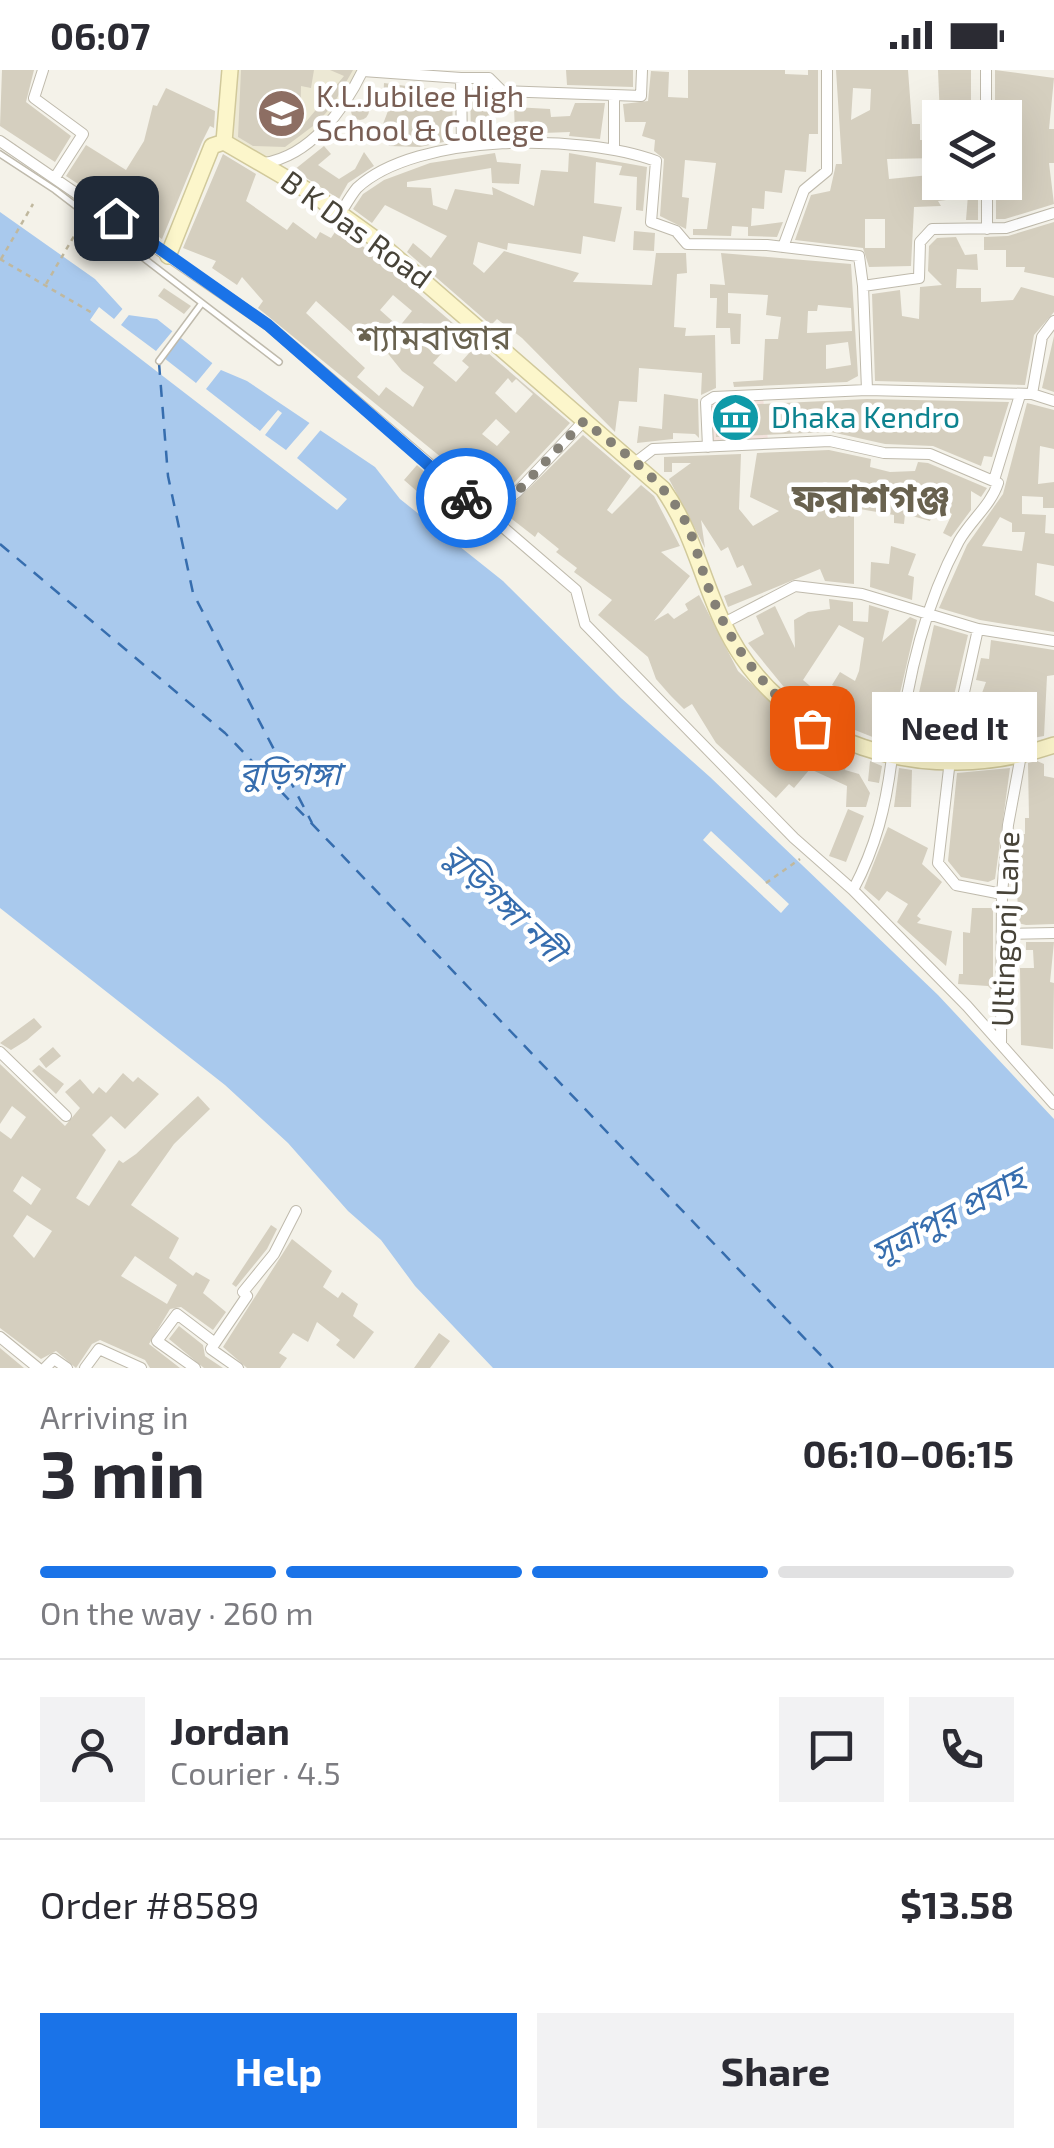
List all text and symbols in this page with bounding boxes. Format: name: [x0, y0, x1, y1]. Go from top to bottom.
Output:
text: 06:07: [50, 12, 150, 58]
place label: K.L.Jubilee High School & College: [316, 77, 545, 147]
school or university icon: K.L.Jubilee High School & College: [255, 88, 307, 140]
map controls: [922, 100, 1022, 200]
button: layers: [922, 100, 1022, 200]
street label: B K Das Road: [275, 162, 439, 295]
pin: [74, 176, 159, 261]
icon: home: [89, 191, 144, 246]
district label: শ্যামবাজার: [356, 315, 512, 357]
museum icon: Dhaka Kendro: [710, 392, 762, 444]
place label: Dhaka Kendro: [771, 398, 960, 434]
courier: [416, 448, 516, 548]
icon: bike: [439, 471, 494, 526]
district label: ফরাশগঞ্জ: [791, 472, 950, 520]
pin: [770, 686, 855, 771]
callout: Need It: [872, 693, 1037, 763]
icon: bag: [785, 701, 840, 756]
text: Need It: [901, 708, 1008, 746]
water label: বুড়িগঙ্গা: [239, 753, 346, 793]
street label: Ultingonj Lane: [983, 831, 1025, 1027]
water label: বুড়িগঙ্গা নদী: [435, 834, 578, 974]
water label: সূত্রাপুর প্রবাহ: [864, 1155, 1036, 1272]
text: Arriving in: [40, 1397, 189, 1435]
text: 06:10–06:15: [803, 1430, 1014, 1476]
text: 3 min: [40, 1433, 205, 1511]
text: On the way · 260 m: [40, 1593, 314, 1631]
button: person: [40, 1697, 145, 1802]
button: chat: [779, 1697, 884, 1802]
button: phone: [909, 1697, 1014, 1802]
text: Jordan: [170, 1707, 290, 1753]
text: Courier · 4.5: [170, 1753, 341, 1791]
text: Order #8589: [40, 1881, 260, 1927]
text: $13.58: [900, 1881, 1014, 1927]
button: Help: [40, 2013, 517, 2128]
button: Share: [537, 2013, 1014, 2128]

